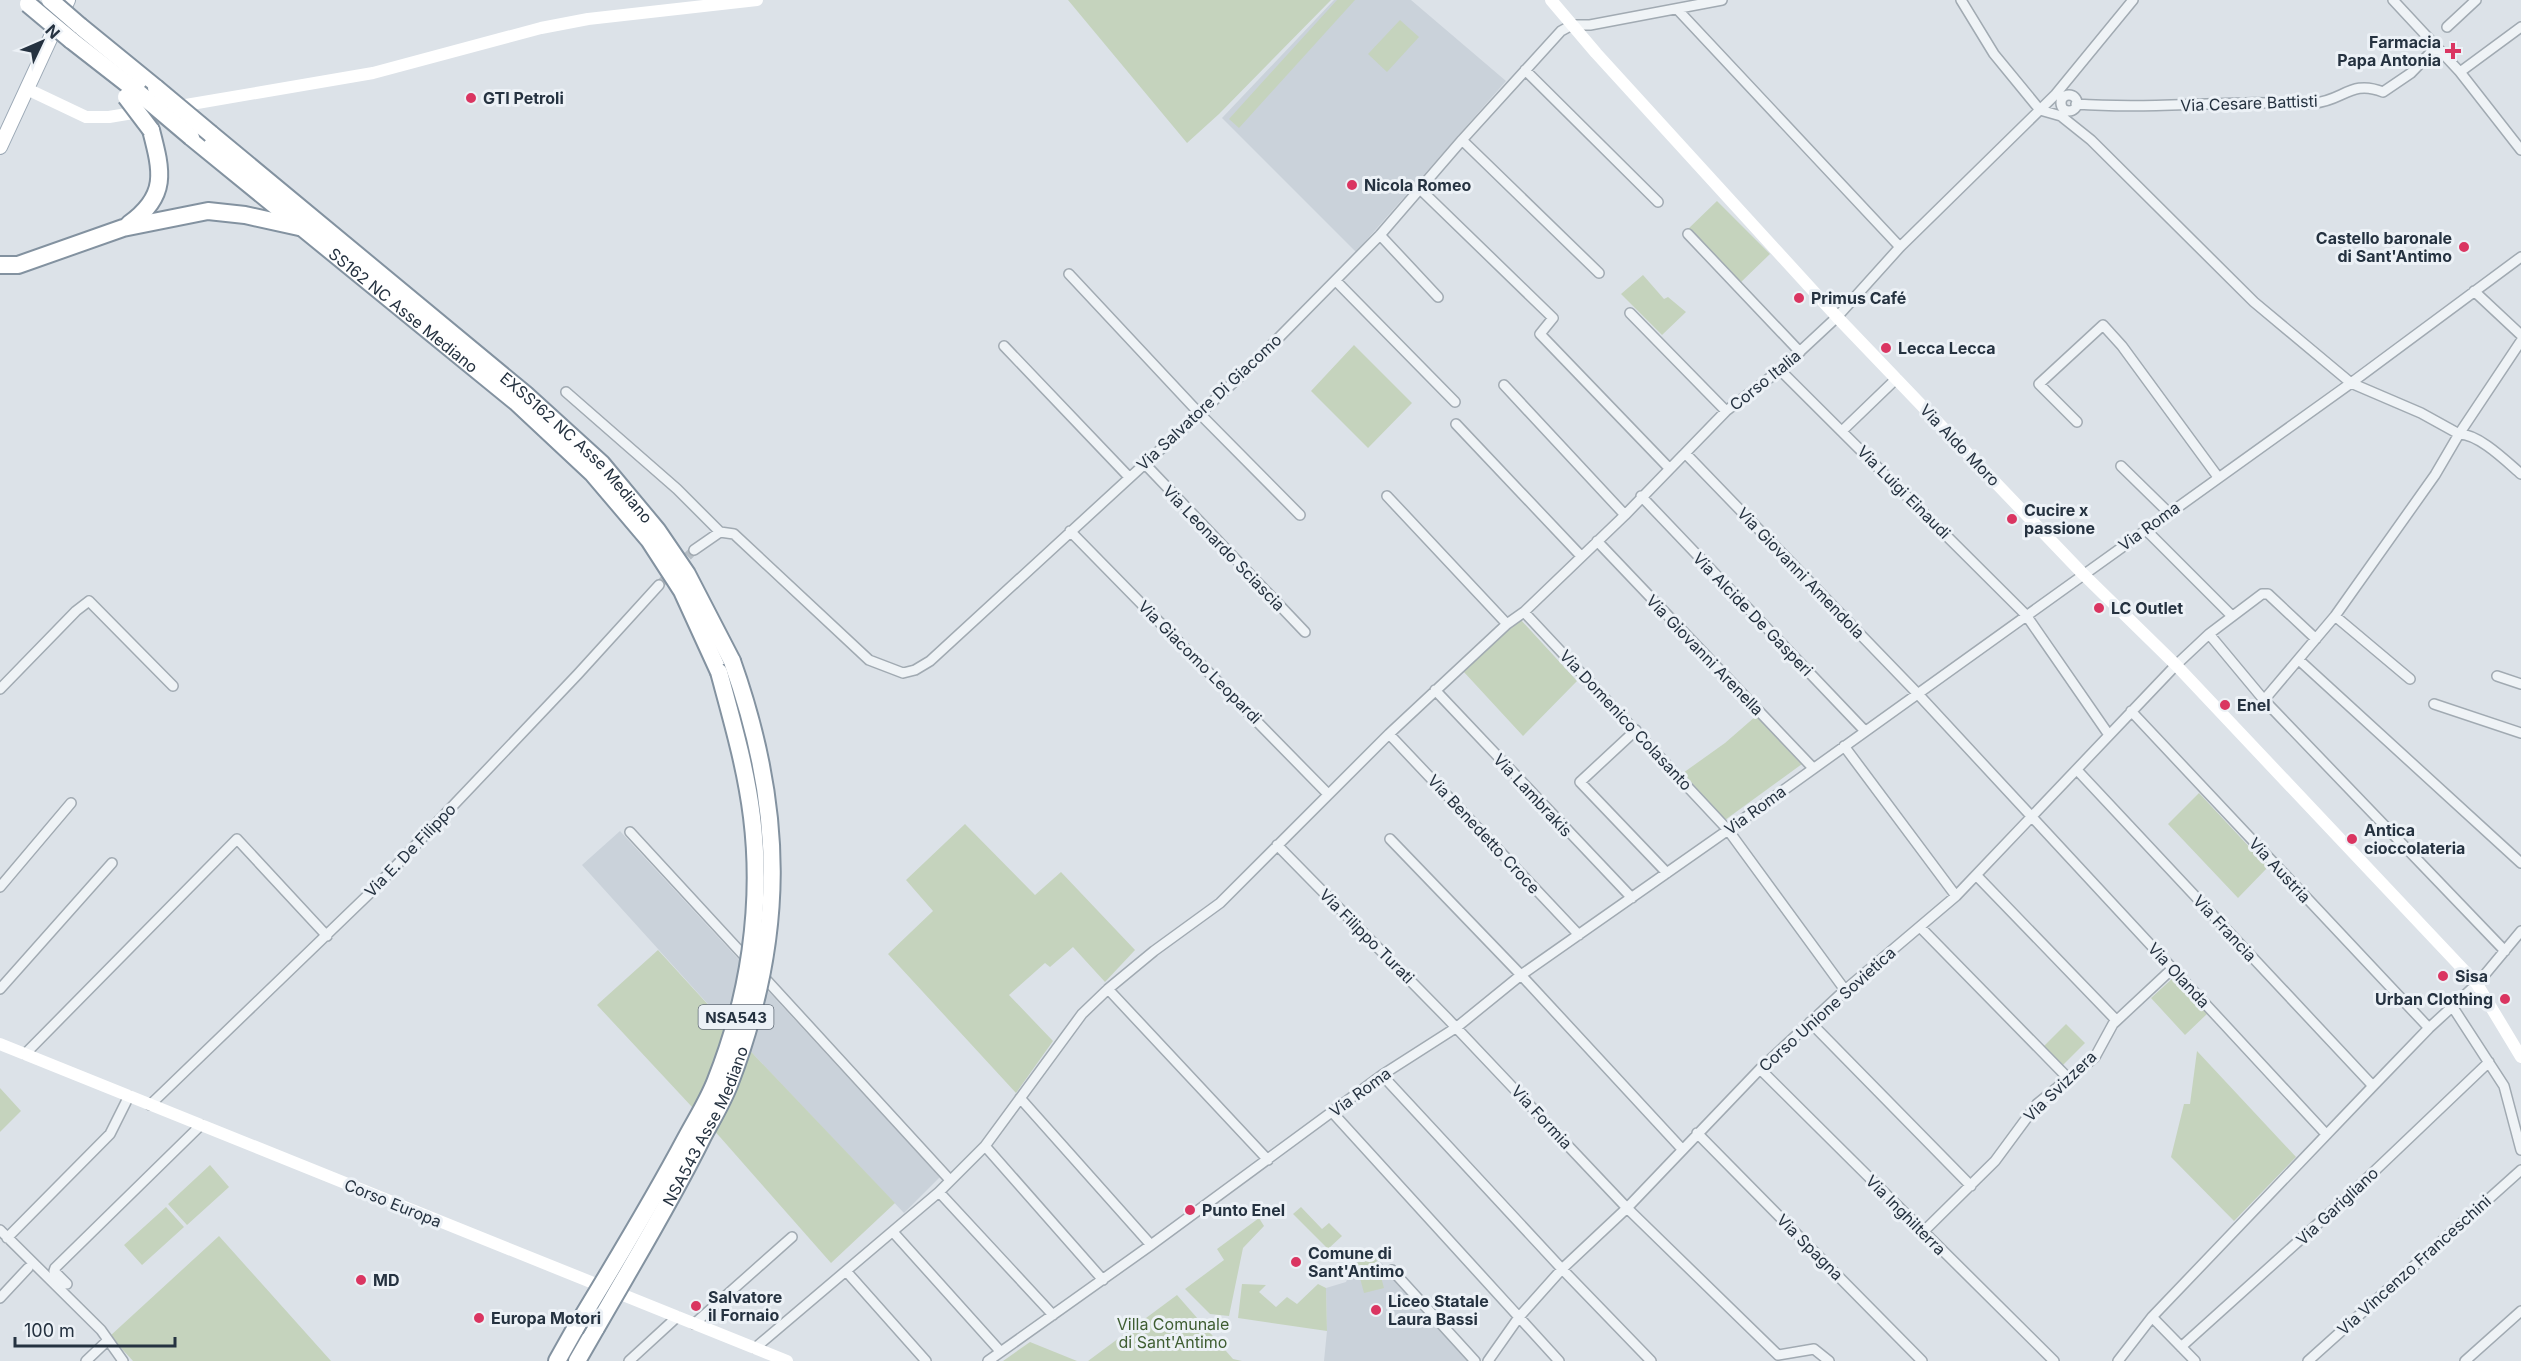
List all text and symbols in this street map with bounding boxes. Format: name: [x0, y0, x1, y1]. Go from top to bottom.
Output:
north arrow: [12, 12, 72, 72]
text: N: [41, 20, 64, 43]
place label: Farmacia Papa Antonia: [2337, 32, 2441, 70]
marker: Farmacia Papa Antonia: [2446, 44, 2460, 58]
place label: GTI Petroli: [483, 88, 564, 108]
marker: GTI Petroli: [464, 91, 478, 105]
street label: Via Cesare Battisti: [2180, 91, 2318, 115]
place label: Nicola Romeo: [1364, 175, 1471, 195]
marker: Nicola Romeo: [1345, 178, 1359, 192]
place label: Castello baronale di Sant'Antimo: [2316, 228, 2452, 266]
marker: Castello baronale di Sant'Antimo: [2457, 240, 2471, 254]
street label: SS162 NC Asse Mediano: [325, 243, 482, 377]
place label: Primus Café: [1811, 288, 1906, 308]
marker: Primus Café: [1792, 291, 1806, 305]
street label: Via Salvatore Di Giacomo: [1132, 330, 1286, 474]
place label: Lecca Lecca: [1898, 338, 1996, 358]
marker: Lecca Lecca: [1879, 341, 1893, 355]
street label: Corso Italia: [1726, 345, 1804, 415]
street label: EXSS162 NC Asse Mediano: [496, 368, 657, 527]
street label: Via Aldo Moro: [1916, 400, 2004, 490]
street label: Via Luigi Einaudi: [1853, 441, 1955, 543]
street label: Via Leonardo Sciascia: [1159, 481, 1289, 615]
street label: Via Roma: [2114, 497, 2184, 555]
place label: Cucire x passione: [2024, 500, 2095, 538]
street label: Via Giovanni Amendola: [1733, 503, 1869, 643]
marker: Cucire x passione: [2005, 512, 2019, 526]
street label: Via Alcide De Gasperi: [1689, 548, 1817, 680]
street label: Via Giovanni Arenella: [1642, 590, 1768, 720]
street label: Via Giacomo Leopardi: [1134, 596, 1266, 728]
place label: LC Outlet: [2111, 598, 2183, 618]
marker: LC Outlet: [2092, 601, 2106, 615]
street label: Via Domenico Colasanto: [1556, 645, 1696, 795]
place label: Enel: [2237, 695, 2271, 715]
marker: Enel: [2218, 698, 2232, 712]
street label: Via Lambrakis: [1489, 749, 1577, 841]
street label: Via Benedetto Croce: [1424, 770, 1544, 898]
street label: Via Roma: [1720, 781, 1790, 839]
street label: Via E. De Filippo: [360, 799, 460, 901]
place label: Antica cioccolateria: [2364, 820, 2465, 858]
marker: Antica cioccolateria: [2345, 832, 2359, 846]
street label: Via Austria: [2245, 833, 2315, 907]
street label: Via Filippo Turati: [1315, 884, 1419, 988]
street label: Via Francia: [2189, 891, 2261, 965]
street label: Via Olanda: [2144, 938, 2214, 1012]
street label: Corso Unione Sovietica: [1755, 942, 1899, 1076]
place label: Sisa: [2455, 966, 2488, 986]
marker: Sisa: [2436, 969, 2450, 983]
place label: Urban Clothing: [2375, 989, 2493, 1009]
marker: Urban Clothing: [2498, 992, 2512, 1006]
road number: NSA543: [698, 1005, 774, 1029]
street label: NSA543 Asse Mediano: [658, 1044, 752, 1209]
street label: Via Svizzera: [2019, 1046, 2101, 1126]
street label: Via Roma: [1325, 1063, 1395, 1121]
street label: Via Formia: [1507, 1081, 1577, 1153]
street label: Via Garigliano: [2292, 1163, 2382, 1249]
street label: Via Inghilterra: [1862, 1171, 1950, 1259]
street label: Corso Europa: [341, 1174, 445, 1232]
street label: Via Vincenzo Franceschini: [2333, 1191, 2495, 1339]
place label: Punto Enel: [1202, 1200, 1285, 1220]
marker: Punto Enel: [1183, 1203, 1197, 1217]
street label: Via Spagna: [1773, 1210, 1847, 1284]
place label: Comune di Sant'Antimo: [1308, 1243, 1404, 1281]
marker: Comune di Sant'Antimo: [1289, 1255, 1303, 1269]
place label: MD: [373, 1270, 399, 1290]
marker: MD: [354, 1273, 368, 1287]
place label: Salvatore il Fornaio: [708, 1287, 782, 1325]
place label: Liceo Statale Laura Bassi: [1388, 1291, 1489, 1329]
marker: Salvatore il Fornaio: [689, 1299, 703, 1313]
marker: Liceo Statale Laura Bassi: [1369, 1303, 1383, 1317]
place label: Europa Motori: [491, 1308, 601, 1328]
scale bar: [15, 1310, 176, 1348]
marker: Europa Motori: [472, 1311, 486, 1325]
park label: Villa Comunale di Sant'Antimo: [1117, 1314, 1229, 1352]
text: 100 m: [24, 1320, 75, 1341]

